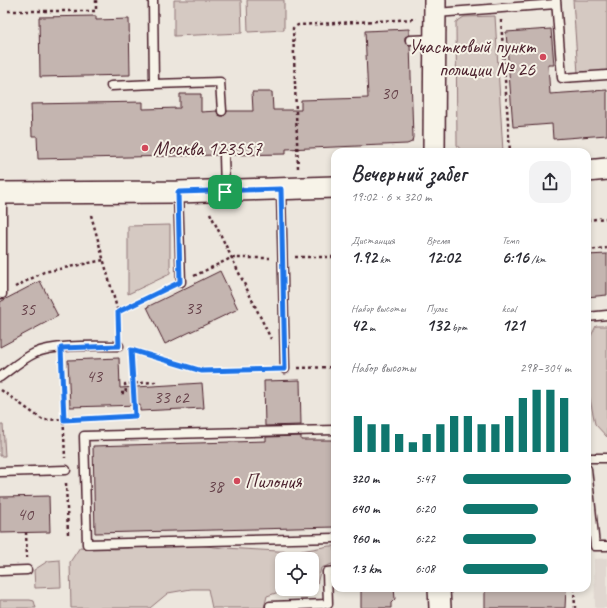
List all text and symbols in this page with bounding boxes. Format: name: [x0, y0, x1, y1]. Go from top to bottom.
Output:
place label: Участковый пункт полиции № 26: [409, 34, 537, 82]
marker: Участковый пункт полиции № 26: [538, 52, 548, 62]
house number: 30: [381, 82, 399, 104]
place label: Москва 123557: [153, 136, 263, 161]
marker: Москва 123557: [140, 143, 150, 153]
text: Вечерний забег: [351, 160, 466, 188]
button: share: [529, 161, 571, 203]
pin: [208, 175, 242, 209]
icon: arrive: [214, 181, 236, 203]
text: 19:02 · 6 × 320 m: [351, 189, 432, 205]
text: Дистанция: [351, 233, 395, 247]
text: Время: [426, 233, 450, 247]
text: Темп: [502, 233, 519, 247]
text: 1.92: [351, 247, 377, 268]
text: 12:02: [426, 247, 460, 268]
text: 6:16: [502, 247, 529, 268]
text: km: [377, 252, 391, 266]
text: /km: [529, 252, 546, 266]
house number: 33: [185, 297, 203, 319]
house number: 35: [19, 298, 36, 320]
text: Набор высоты: [351, 301, 406, 315]
text: Пульс: [426, 301, 448, 315]
text: kcal: [502, 301, 516, 315]
text: 42: [351, 315, 366, 336]
text: 132: [426, 315, 449, 336]
text: 121: [502, 315, 525, 336]
text: m: [366, 320, 375, 334]
text: bpm: [449, 320, 467, 334]
text: Набор высоты: [351, 360, 416, 376]
text: 298–304 m: [520, 360, 571, 376]
house number: 43: [86, 365, 104, 387]
house number: 33 с2: [153, 386, 190, 408]
place label: Пилония: [245, 469, 302, 494]
text: 320 m: [351, 471, 379, 487]
text: 5:47: [415, 471, 435, 487]
house number: 38: [207, 475, 225, 497]
marker: Пилония: [232, 476, 242, 486]
text: 640 m: [351, 501, 379, 517]
text: 6:20: [415, 501, 435, 517]
house number: 40: [17, 503, 35, 525]
text: 960 m: [351, 531, 379, 547]
text: 6:22: [415, 531, 435, 547]
map controls: [275, 552, 319, 596]
button: locate: [275, 552, 319, 596]
text: 1.3 km: [351, 561, 381, 577]
text: 6:08: [415, 561, 435, 577]

